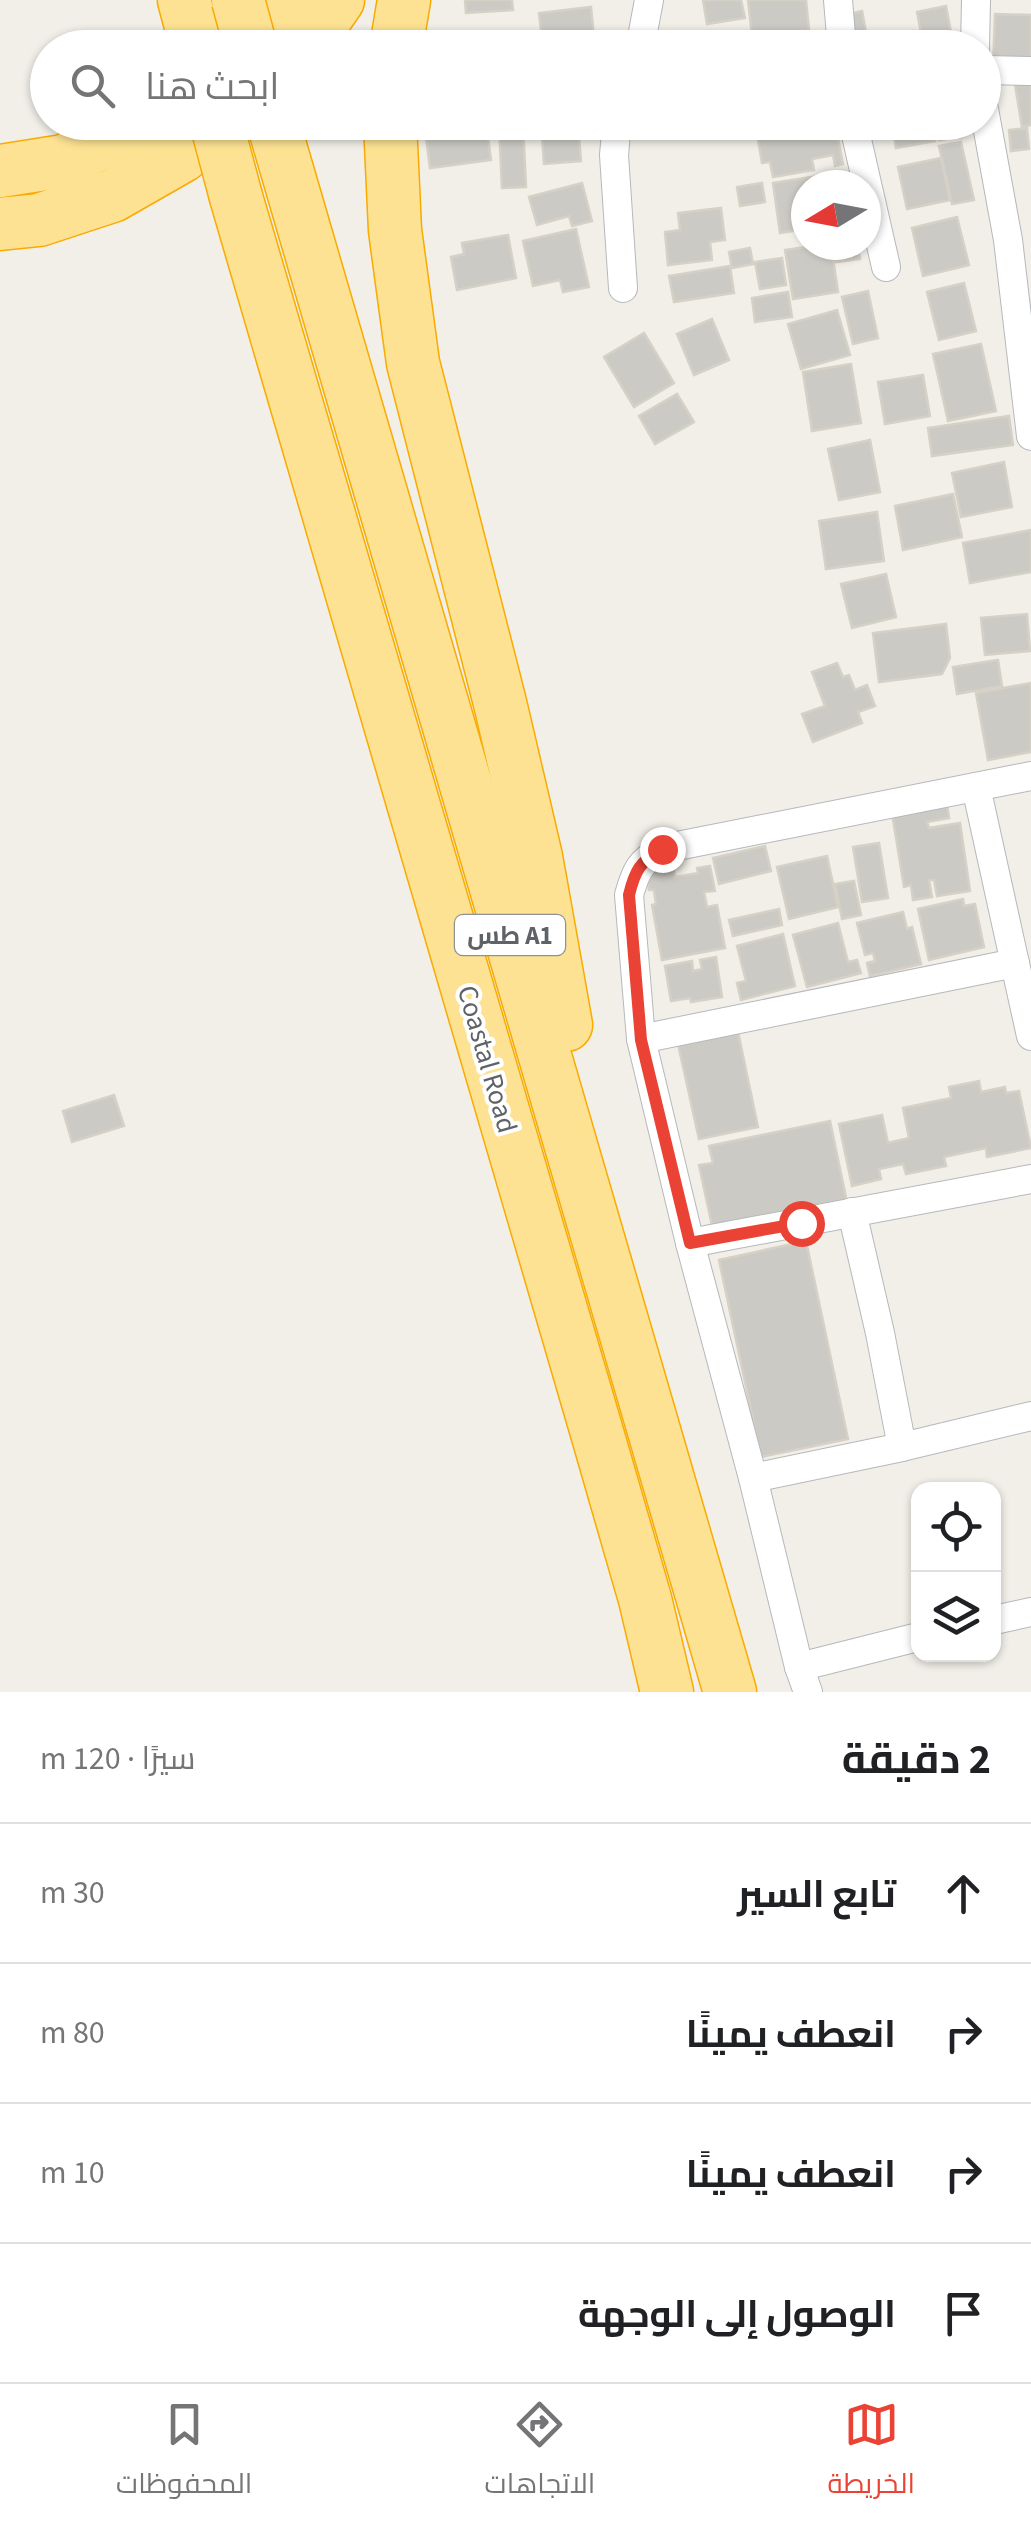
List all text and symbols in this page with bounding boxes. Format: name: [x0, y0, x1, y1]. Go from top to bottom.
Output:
search box: [30, 30, 1001, 140]
icon: search: [65, 58, 120, 113]
text: ابحث هنا: [145, 60, 280, 114]
north arrow: [791, 170, 881, 260]
route end: [640, 827, 686, 873]
road number: طس A1: [455, 915, 565, 955]
street label: Coastal Road: [447, 981, 527, 1138]
route start: [779, 1201, 825, 1247]
map controls: [911, 1482, 1001, 1662]
button: locate: [911, 1482, 1001, 1572]
button: layers: [911, 1572, 1001, 1662]
text: 2 دقيقة: [842, 1730, 991, 1790]
text: سيرًا · 120 m: [40, 1736, 196, 1782]
icon: ahead: [936, 1866, 991, 1921]
text: تابع السير: [737, 1868, 896, 1922]
text: 30 m: [40, 1870, 105, 1916]
icon: right: [936, 2006, 991, 2061]
text: انعطف يمينًا: [686, 2008, 896, 2062]
text: 80 m: [40, 2010, 105, 2056]
icon: right: [936, 2146, 991, 2201]
text: انعطف يمينًا: [686, 2148, 896, 2202]
text: 10 m: [40, 2150, 105, 2196]
icon: arrive: [936, 2286, 991, 2341]
text: الوصول إلى الوجهة: [578, 2288, 896, 2342]
tab: المحفوظات: [116, 2397, 252, 2509]
tab: الاتجاهات: [485, 2397, 595, 2509]
tab: الخريطة: [828, 2397, 915, 2509]

